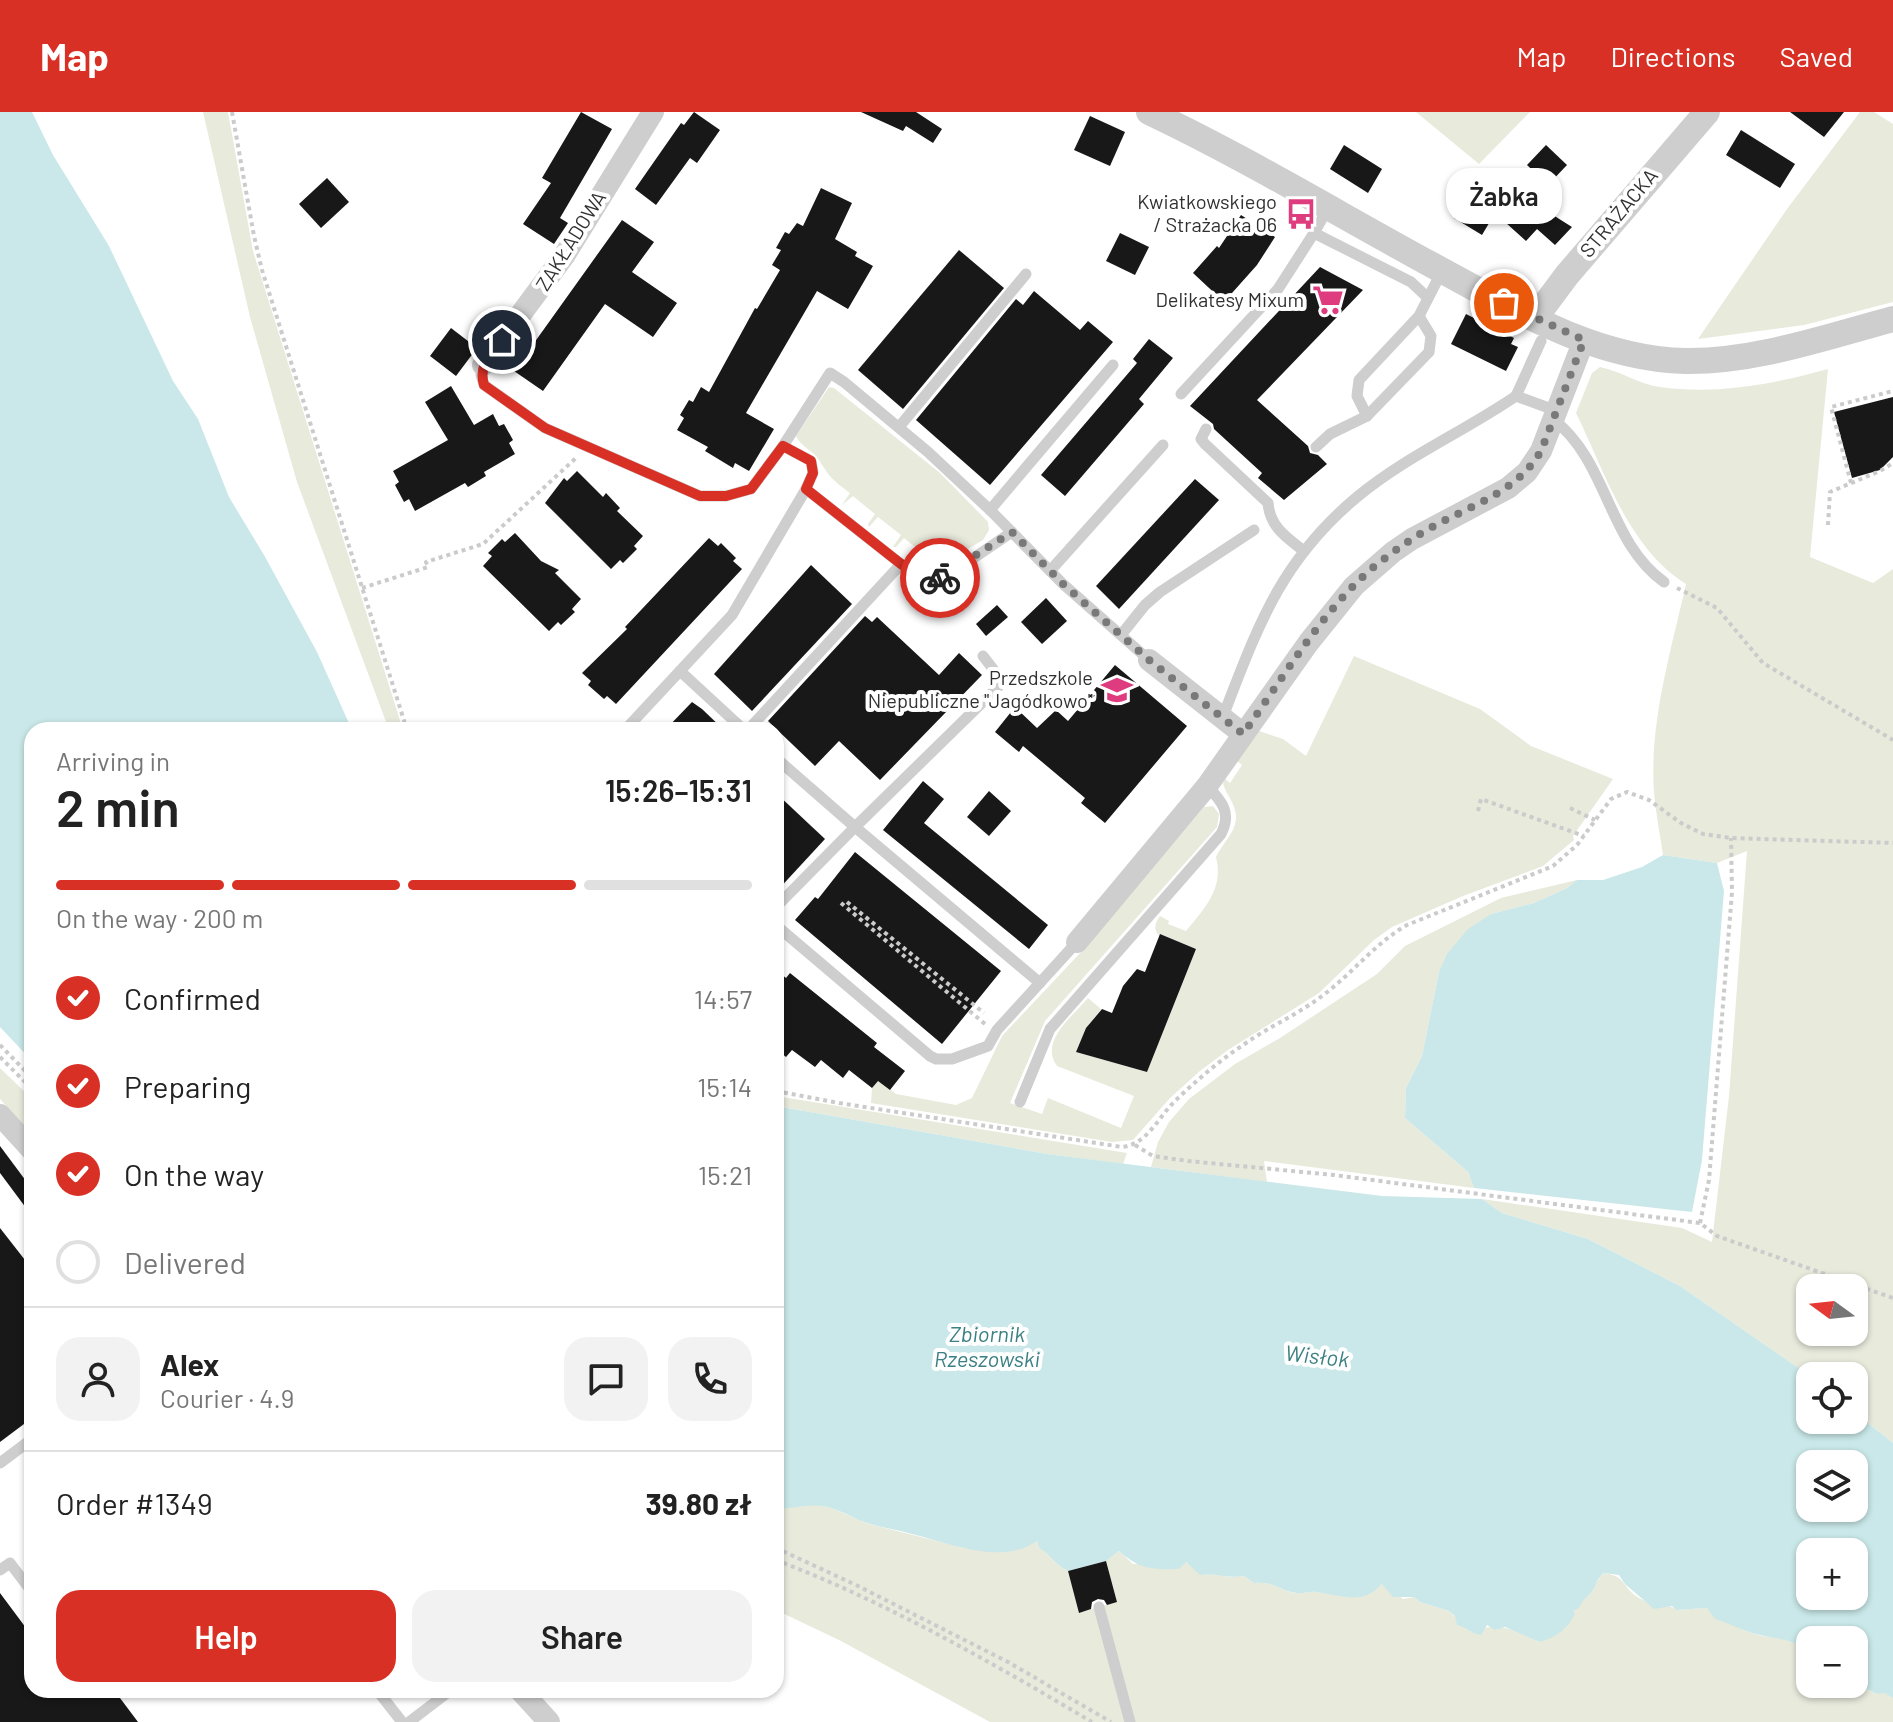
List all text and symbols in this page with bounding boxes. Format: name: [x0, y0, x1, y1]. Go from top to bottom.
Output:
text: Map: [40, 33, 109, 79]
text: Map: [1517, 39, 1566, 73]
text: Directions: [1610, 39, 1736, 73]
text: Saved: [1780, 39, 1853, 73]
street label: STRAŻACKA: [1574, 163, 1662, 261]
callout: Żabka: [1446, 167, 1562, 223]
text: Żabka: [1469, 180, 1539, 211]
street label: ZAKŁADOWA: [530, 186, 610, 295]
place label: Kwiatkowskiego / Strażacka 06: [1137, 189, 1277, 236]
bus stop icon: Kwiatkowskiego / Strażacka 06: [1284, 197, 1318, 231]
pin: [1470, 269, 1538, 337]
icon: bag: [1482, 281, 1526, 325]
supermarket icon: Delikatesy Mixum: [1311, 283, 1345, 317]
place label: Delikatesy Mixum: [1155, 287, 1304, 311]
pin: [468, 306, 536, 374]
icon: home: [480, 318, 524, 362]
courier: [900, 538, 980, 618]
icon: bike: [918, 556, 962, 600]
place label: Przedszkole Niepubliczne "Jagódkowo": [868, 665, 1093, 712]
school or university icon: Przedszkole Niepubliczne "Jagódkowo": [1100, 673, 1134, 707]
text: Arriving in: [56, 745, 170, 776]
text: 15:26–15:31: [605, 772, 752, 808]
text: 2 min: [56, 775, 180, 837]
text: On the way · 200 m: [56, 902, 263, 933]
icon: check: [56, 976, 100, 1020]
text: Confirmed: [124, 980, 261, 1016]
text: 14:57: [694, 983, 752, 1014]
icon: check: [56, 1064, 100, 1108]
text: Preparing: [124, 1068, 251, 1104]
text: 15:14: [697, 1071, 752, 1102]
icon: check: [56, 1152, 100, 1196]
text: On the way: [124, 1156, 264, 1192]
text: 15:21: [698, 1159, 752, 1190]
text: Delivered: [124, 1244, 246, 1280]
north arrow: [1796, 1274, 1868, 1346]
map controls: [1796, 1274, 1868, 1698]
water label: Zbiornik Rzeszowski: [934, 1320, 1040, 1371]
button: person: [56, 1337, 140, 1421]
button: chat: [564, 1337, 648, 1421]
button: phone: [668, 1337, 752, 1421]
water label: Wisłok: [1284, 1339, 1351, 1371]
text: Alex: [160, 1346, 219, 1382]
button: locate: [1796, 1362, 1868, 1434]
text: Courier · 4.9: [160, 1382, 294, 1413]
button: layers: [1796, 1450, 1868, 1522]
text: Order #1349: [56, 1485, 213, 1521]
text: 39.80 zł: [646, 1485, 752, 1521]
button: +: [1796, 1538, 1868, 1610]
button: Help: [56, 1590, 396, 1682]
button: Share: [412, 1590, 752, 1682]
button: −: [1796, 1626, 1868, 1698]

